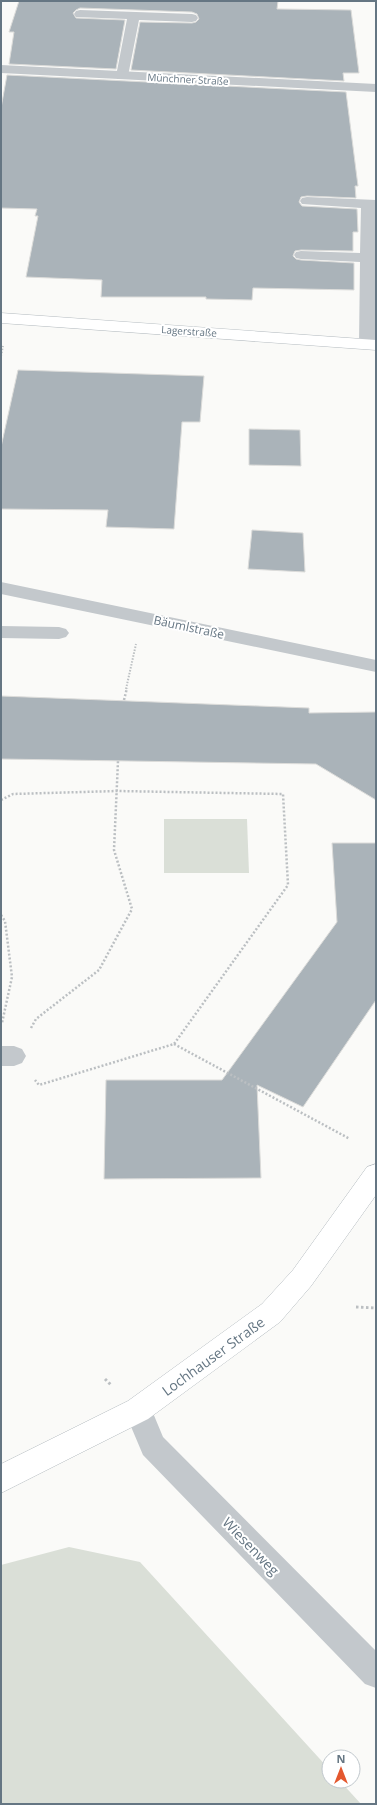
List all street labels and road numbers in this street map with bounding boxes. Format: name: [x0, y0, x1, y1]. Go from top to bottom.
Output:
street label: Münchner Straße: [147, 70, 229, 88]
street label: Lagerstraße: [161, 322, 218, 340]
street label: Bäumlstraße: [152, 611, 226, 643]
street label: Lochhauser Straße: [158, 1312, 268, 1400]
street label: Wiesenweg: [219, 1513, 284, 1579]

